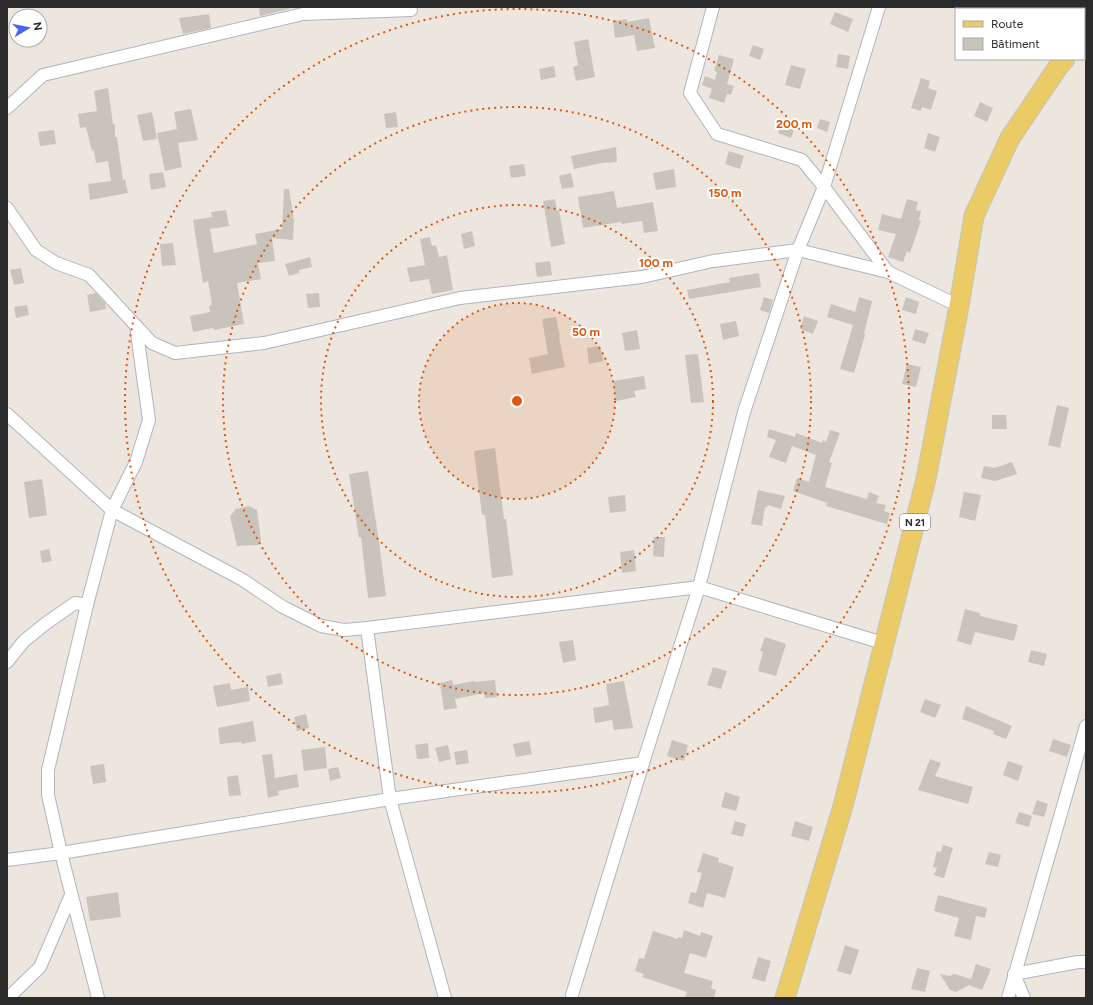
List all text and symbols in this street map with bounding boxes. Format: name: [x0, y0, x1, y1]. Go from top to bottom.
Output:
north arrow: [8, 8, 48, 48]
legend: [955, 8, 1085, 60]
text: Route: [991, 17, 1024, 31]
text: N: [30, 21, 44, 32]
text: Bâtiment: [991, 37, 1040, 51]
text: 200 m: [776, 117, 812, 131]
text: 150 m: [708, 186, 742, 200]
text: 100 m: [639, 256, 673, 270]
text: 50 m: [572, 325, 600, 339]
centre of rings: [510, 394, 524, 408]
road number: N 21: [900, 514, 930, 530]

